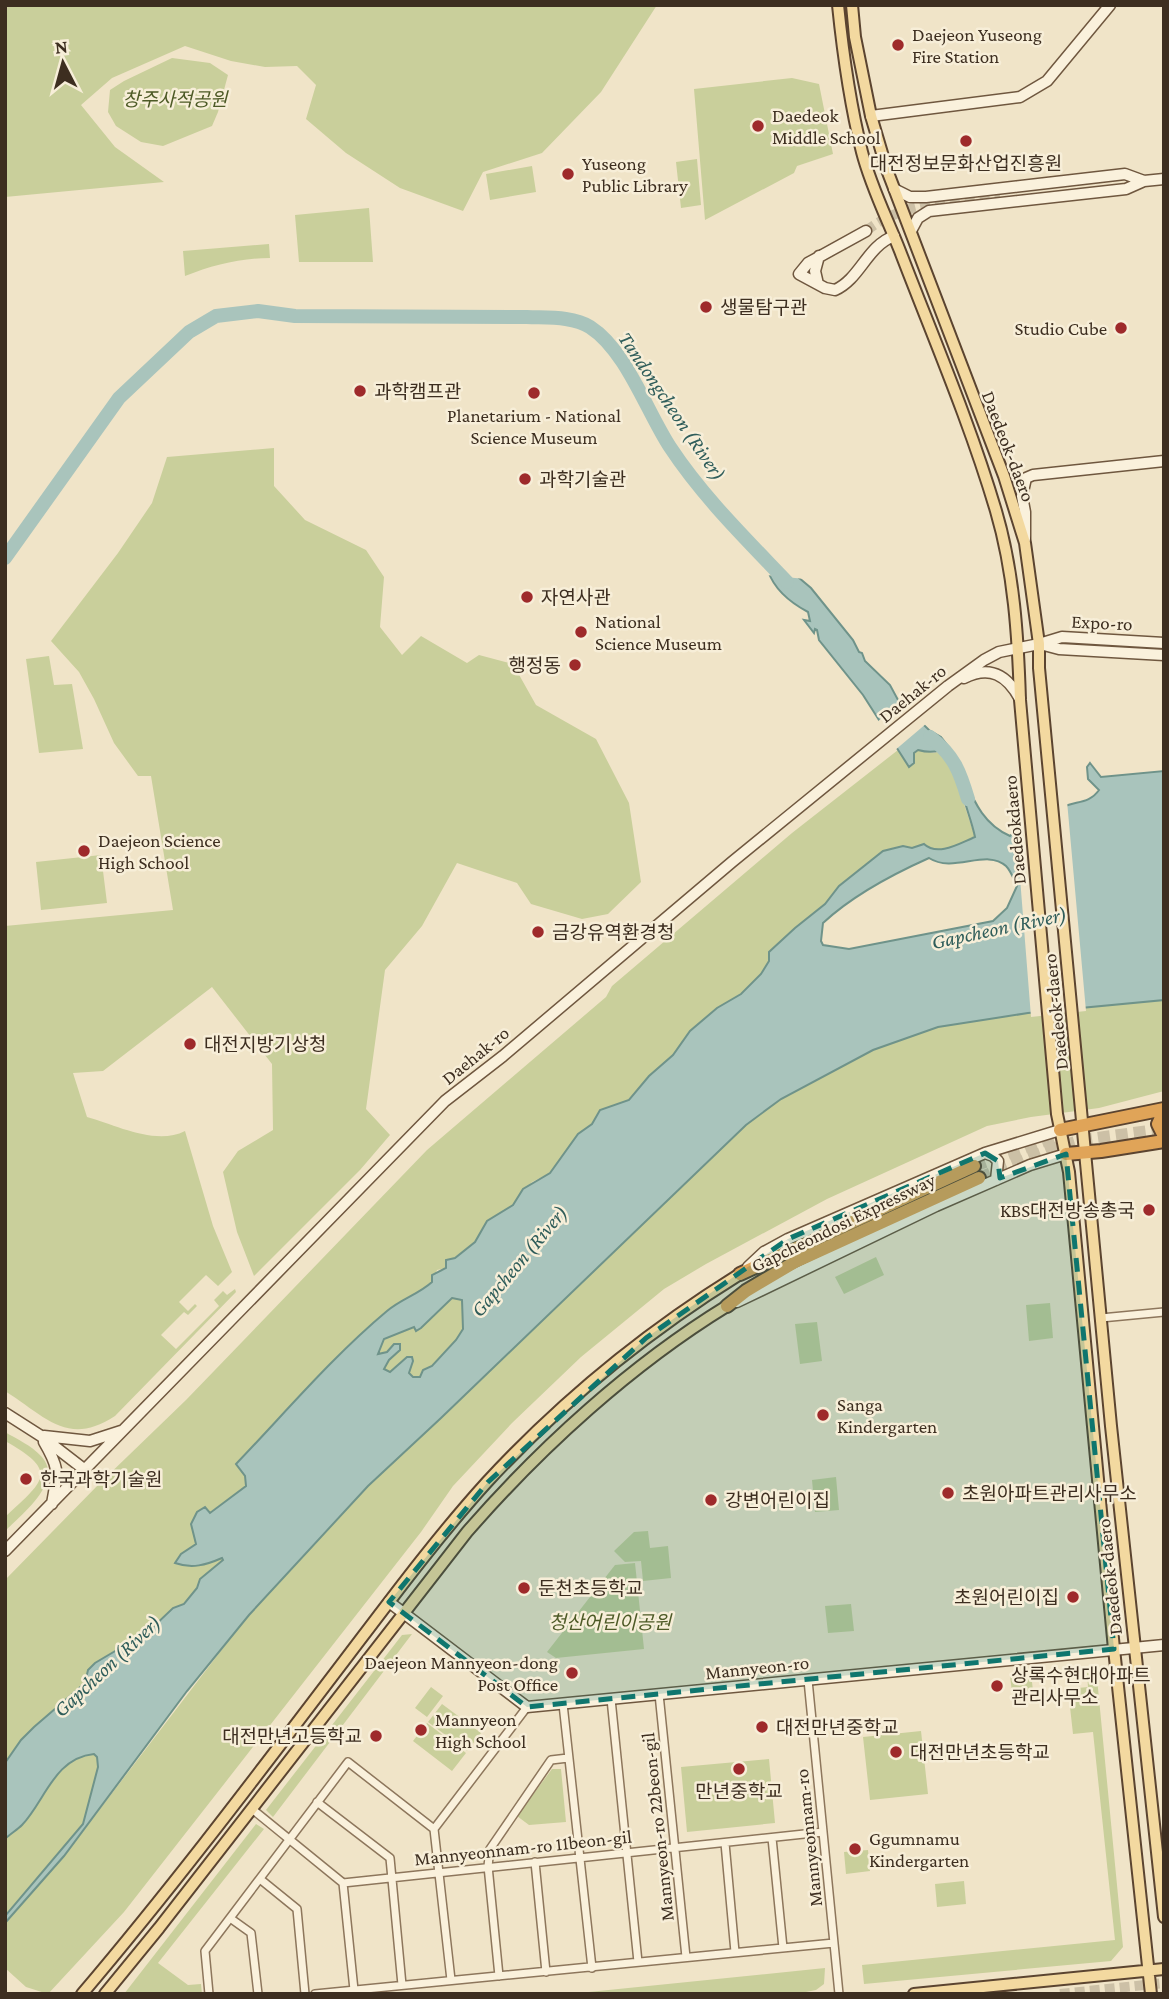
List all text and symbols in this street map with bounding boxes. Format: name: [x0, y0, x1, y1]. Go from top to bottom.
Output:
place label: Daejeon Yuseong Fire Station: [912, 24, 1042, 67]
north arrow: [28, 28, 98, 98]
text: N: [54, 35, 69, 58]
marker: Daejeon Yuseong Fire Station: [890, 37, 906, 53]
park label: 창주사적공원: [123, 89, 229, 110]
place label: Daedeok Middle School: [772, 105, 880, 148]
marker: Daedeok Middle School: [750, 118, 766, 134]
marker: 대전정보문화산업진흥원: [958, 133, 974, 149]
place label: Yuseong Public Library: [582, 153, 688, 196]
place label: 대전정보문화산업진흥원: [870, 153, 1062, 174]
marker: Yuseong Public Library: [560, 166, 576, 182]
place label: 생물탐구관: [720, 297, 807, 318]
marker: 생물탐구관: [698, 299, 714, 315]
place label: Studio Cube: [1014, 318, 1107, 339]
marker: Studio Cube: [1113, 320, 1129, 336]
water label: Tandongcheon (River): [613, 327, 731, 485]
place label: 과학캠프관: [374, 381, 461, 402]
marker: 과학캠프관: [352, 383, 368, 399]
marker: Planetarium - National Science Museum: [526, 385, 542, 401]
street label: Daedeok-daero: [978, 388, 1039, 504]
place label: Planetarium - National Science Museum: [447, 405, 621, 448]
place label: 과학기술관: [539, 469, 626, 490]
marker: 과학기술관: [517, 471, 533, 487]
place label: 자연사관: [541, 587, 611, 608]
marker: 자연사관: [519, 589, 535, 605]
street label: Expo-ro: [1071, 610, 1133, 635]
place label: National Science Museum: [595, 611, 722, 654]
marker: National Science Museum: [573, 624, 589, 640]
place label: 행정동: [509, 655, 561, 676]
marker: 행정동: [567, 657, 583, 673]
street label: Daehak-ro: [874, 660, 950, 727]
street label: Daedeokdaero: [999, 775, 1030, 885]
place label: Daejeon Science High School: [98, 830, 220, 873]
marker: Daejeon Science High School: [76, 843, 92, 859]
water label: Gapcheon (River): [929, 902, 1069, 954]
place label: 금강유역환경청: [552, 922, 674, 943]
marker: 금강유역환경청: [530, 924, 546, 940]
street label: Daedeok-daero: [1039, 953, 1072, 1071]
street label: Daehak-ro: [437, 1022, 513, 1089]
place label: 대전지방기상청: [204, 1034, 326, 1055]
marker: 대전지방기상청: [182, 1036, 198, 1052]
street label: Gapcheondosi Expressway: [748, 1169, 939, 1276]
place label: KBS대전방송총국: [1000, 1200, 1135, 1221]
water label: Gapcheon (River): [466, 1201, 572, 1321]
marker: KBS대전방송총국: [1141, 1202, 1157, 1218]
place label: Sanga Kindergarten: [837, 1394, 937, 1437]
marker: Sanga Kindergarten: [815, 1407, 831, 1423]
place label: 한국과학기술원: [40, 1469, 162, 1490]
marker: 한국과학기술원: [18, 1471, 34, 1487]
place label: 초원아파트관리사무소: [962, 1483, 1137, 1504]
marker: 초원아파트관리사무소: [940, 1485, 956, 1501]
place label: 강변어린이집: [725, 1490, 830, 1511]
marker: 강변어린이집: [703, 1492, 719, 1508]
street label: Daedeok-daero: [1093, 1518, 1126, 1636]
place label: 둔천초등학교: [538, 1578, 643, 1599]
marker: 둔천초등학교: [516, 1580, 532, 1596]
place label: 초원어린이집: [954, 1587, 1059, 1608]
marker: 초원어린이집: [1065, 1589, 1081, 1605]
water label: Gapcheon (River): [49, 1610, 165, 1722]
park label: 청산어린이공원: [549, 1612, 673, 1633]
place label: Daejeon Mannyeon-dong Post Office: [364, 1652, 558, 1695]
street label: Mannyeon-ro: [704, 1652, 810, 1683]
marker: Daejeon Mannyeon-dong Post Office: [564, 1665, 580, 1681]
place label: 상록수현대아파트 관리사무소: [1011, 1665, 1151, 1708]
marker: 상록수현대아파트 관리사무소: [989, 1678, 1005, 1694]
place label: Mannyeon High School: [435, 1709, 526, 1752]
place label: 대전만년중학교: [776, 1717, 898, 1738]
marker: 대전만년중학교: [754, 1719, 770, 1735]
marker: Mannyeon High School: [413, 1722, 429, 1738]
place label: 대전만년고등학교: [222, 1726, 362, 1747]
marker: 대전만년고등학교: [368, 1728, 384, 1744]
street label: Mannyeon-ro 22beon-gil: [637, 1732, 678, 1922]
place label: 대전만년초등학교: [910, 1742, 1050, 1763]
marker: 대전만년초등학교: [888, 1744, 904, 1760]
marker: 만년중학교: [731, 1761, 747, 1777]
street label: Mannyeonnam-ro: [791, 1768, 826, 1908]
place label: 만년중학교: [695, 1781, 783, 1802]
street label: Mannyeonnam-ro 11beon-gil: [413, 1826, 633, 1869]
place label: Ggumnamu Kindergarten: [869, 1828, 969, 1871]
marker: Ggumnamu Kindergarten: [847, 1841, 863, 1857]

